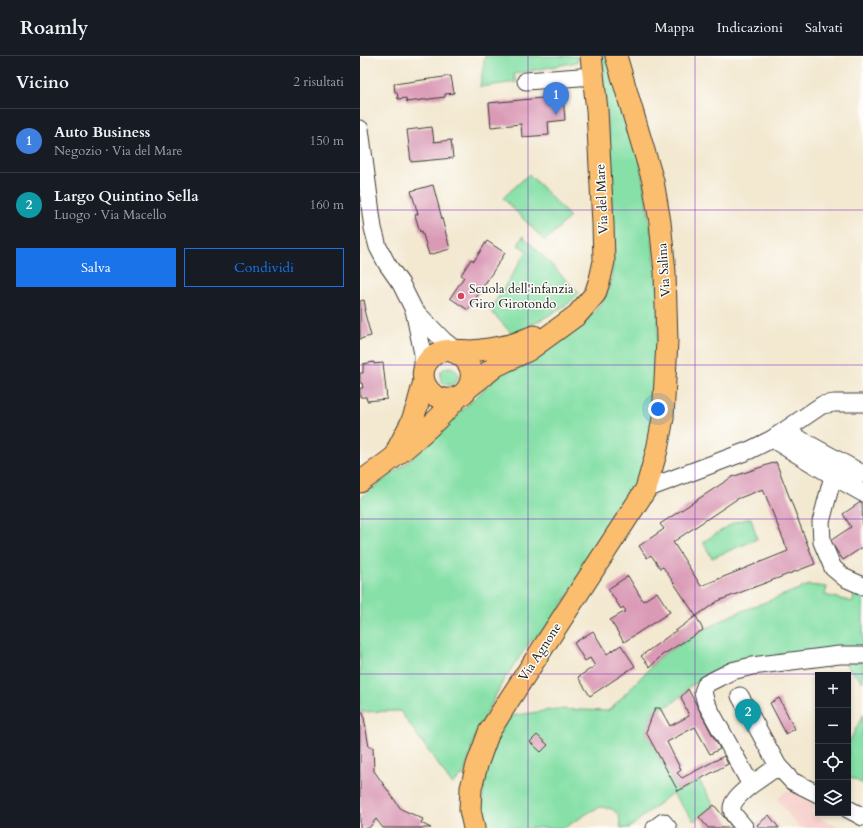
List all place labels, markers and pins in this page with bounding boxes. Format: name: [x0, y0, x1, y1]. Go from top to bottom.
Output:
pin: 1: [543, 82, 569, 115]
place label: Scuola dell'infanzia Giro Girotondo: [469, 280, 574, 313]
marker: Scuola dell'infanzia Giro Girotondo: [456, 291, 466, 301]
pin: 2: [735, 699, 761, 732]

